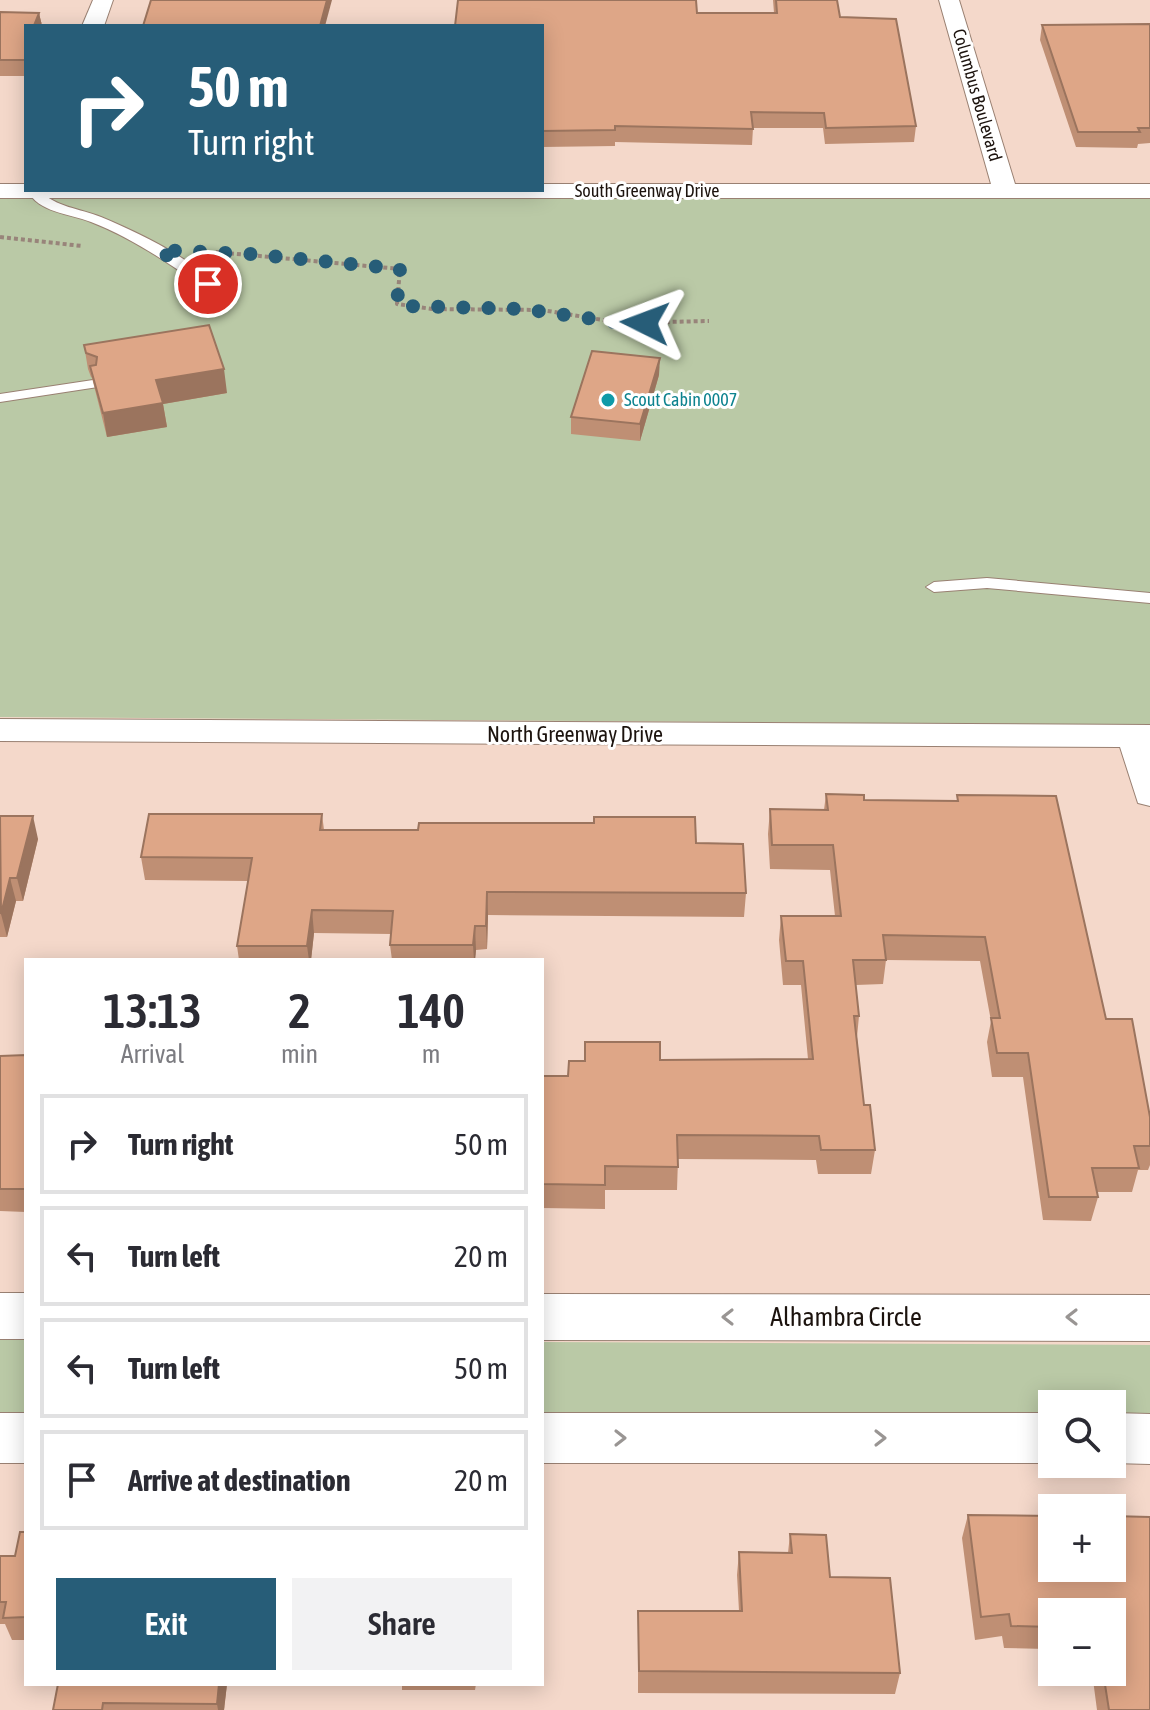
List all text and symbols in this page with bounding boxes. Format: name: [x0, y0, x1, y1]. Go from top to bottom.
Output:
street label: Columbus Boulevard: [949, 26, 1006, 163]
text: 50 m: [188, 55, 289, 119]
icon: right: [56, 56, 160, 160]
text: Turn right: [188, 121, 315, 163]
street label: South Greenway Drive: [575, 180, 719, 201]
pin: [174, 250, 242, 318]
icon: arrive: [186, 262, 230, 306]
position arrow: [603, 281, 687, 365]
place label: Scout Cabin 0007: [624, 389, 737, 410]
marker: Scout Cabin 0007: [599, 391, 617, 409]
street label: North Greenway Drive: [487, 721, 663, 747]
text: 13:13: [103, 983, 202, 1038]
text: 2: [288, 983, 311, 1038]
text: 140: [397, 983, 465, 1038]
text: Arrival: [121, 1039, 184, 1069]
text: min: [281, 1039, 318, 1069]
text: m: [422, 1039, 440, 1069]
icon: right: [60, 1122, 104, 1166]
text: Turn right: [128, 1127, 234, 1161]
text: 50 m: [454, 1127, 508, 1161]
icon: left: [60, 1234, 104, 1278]
text: Turn left: [128, 1239, 220, 1273]
text: 20 m: [454, 1239, 508, 1273]
street label: Alhambra Circle: [770, 1302, 922, 1332]
one-way arrow: [721, 1308, 734, 1326]
one-way arrow: [1065, 1309, 1078, 1326]
icon: left: [60, 1346, 104, 1390]
text: Turn left: [128, 1351, 220, 1385]
text: 50 m: [454, 1351, 508, 1385]
map controls: [1038, 1390, 1126, 1686]
button: search: [1038, 1390, 1126, 1478]
one-way arrow: [614, 1429, 627, 1447]
one-way arrow: [874, 1429, 887, 1447]
icon: arrive: [60, 1458, 104, 1502]
text: Arrive at destination: [128, 1463, 350, 1497]
text: 20 m: [454, 1463, 508, 1497]
button: +: [1038, 1494, 1126, 1582]
button: Exit: [56, 1578, 276, 1670]
button: Share: [292, 1578, 512, 1670]
button: −: [1038, 1598, 1126, 1686]

